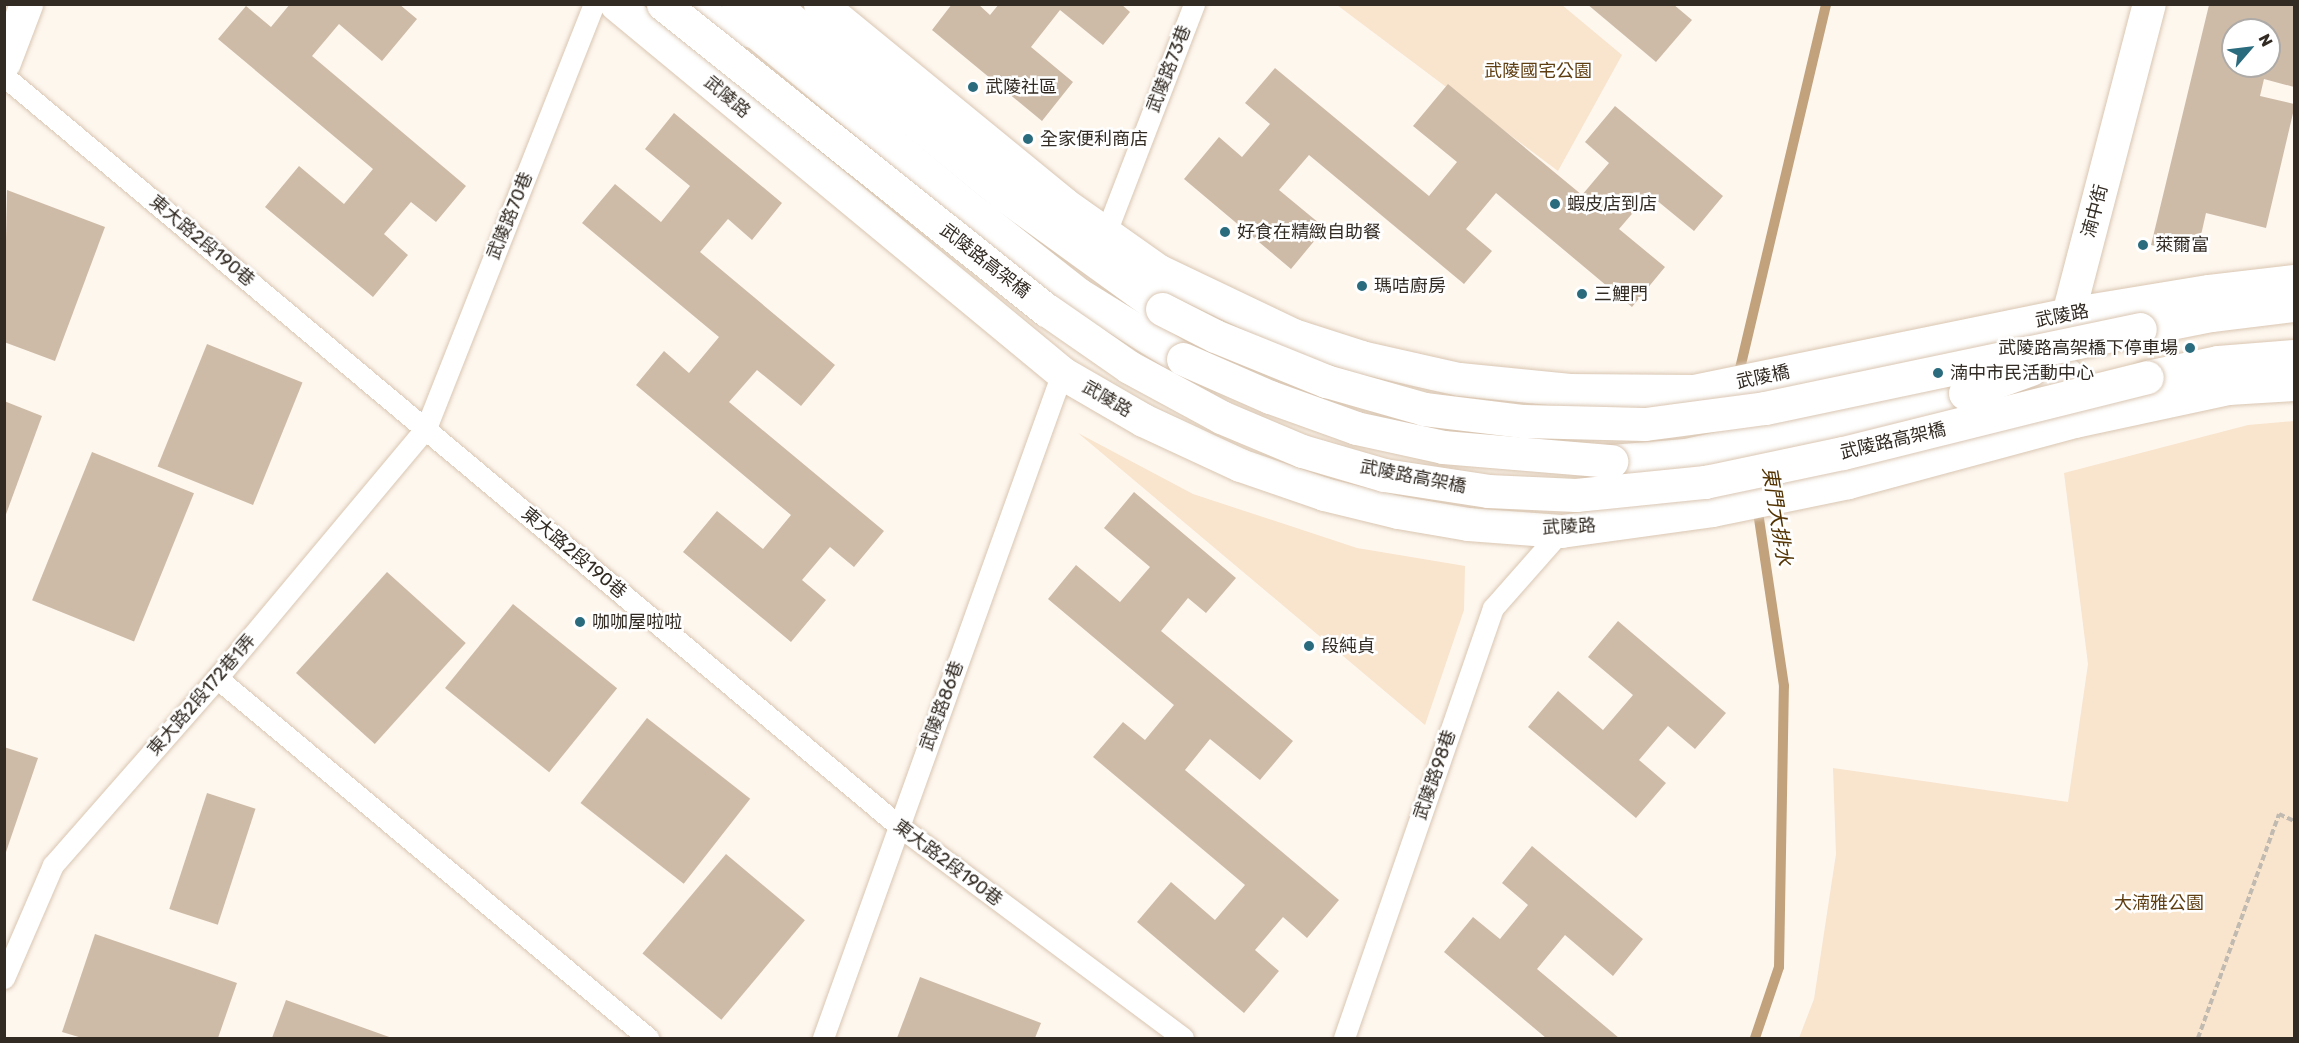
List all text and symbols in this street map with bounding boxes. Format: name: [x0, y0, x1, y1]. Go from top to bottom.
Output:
north arrow: [2221, 18, 2281, 78]
street label: 武陵路73巷: [1142, 22, 1196, 116]
text: N: [2254, 31, 2277, 50]
park label: 武陵國宅公園: [1484, 60, 1592, 82]
street label: 武陵路: [699, 71, 755, 123]
place label: 武陵社區: [985, 76, 1057, 98]
marker: 武陵社區: [966, 80, 980, 94]
place label: 全家便利商店: [1040, 128, 1148, 150]
marker: 全家便利商店: [1021, 132, 1035, 146]
street label: 武陵路70巷: [483, 169, 537, 263]
street label: 湳中街: [2078, 182, 2112, 240]
street label: 東大路2段190巷: [145, 191, 259, 291]
place label: 蝦皮店到店: [1567, 193, 1657, 215]
marker: 蝦皮店到店: [1548, 197, 1562, 211]
street label: 武陵路高架橋: [936, 219, 1034, 303]
place label: 好食在精緻自助餐: [1237, 221, 1381, 243]
marker: 好食在精緻自助餐: [1218, 225, 1232, 239]
place label: 萊爾富: [2155, 234, 2209, 256]
marker: 萊爾富: [2136, 238, 2150, 252]
place label: 瑪咭廚房: [1374, 275, 1446, 297]
marker: 瑪咭廚房: [1355, 279, 1369, 293]
place label: 三鯉門: [1594, 283, 1648, 305]
marker: 三鯉門: [1575, 287, 1589, 301]
street label: 武陵路: [2033, 300, 2091, 332]
place label: 武陵路高架橋下停車場: [1998, 337, 2178, 359]
marker: 武陵路高架橋下停車場: [2183, 341, 2197, 355]
street label: 武陵橋: [1734, 361, 1792, 393]
place label: 湳中市民活動中心: [1950, 362, 2094, 384]
marker: 湳中市民活動中心: [1931, 366, 1945, 380]
street label: 武陵路: [1078, 376, 1136, 422]
street label: 武陵路高架橋: [1838, 418, 1948, 464]
street label: 武陵路高架橋: [1358, 456, 1468, 498]
water label: 東門大排水: [1757, 465, 1797, 567]
street label: 東大路2段190巷: [517, 503, 631, 603]
street label: 武陵路: [1541, 515, 1597, 539]
place label: 咖咖屋啦啦: [592, 611, 682, 633]
marker: 咖咖屋啦啦: [573, 615, 587, 629]
street label: 東大路2段172巷1弄: [143, 630, 261, 760]
place label: 段純貞: [1321, 635, 1375, 657]
marker: 段純貞: [1302, 639, 1316, 653]
street label: 武陵路86巷: [916, 658, 968, 754]
street label: 武陵路98巷: [1409, 727, 1461, 823]
street label: 東大路2段190巷: [889, 815, 1007, 911]
park label: 大湳雅公園: [2114, 892, 2204, 914]

